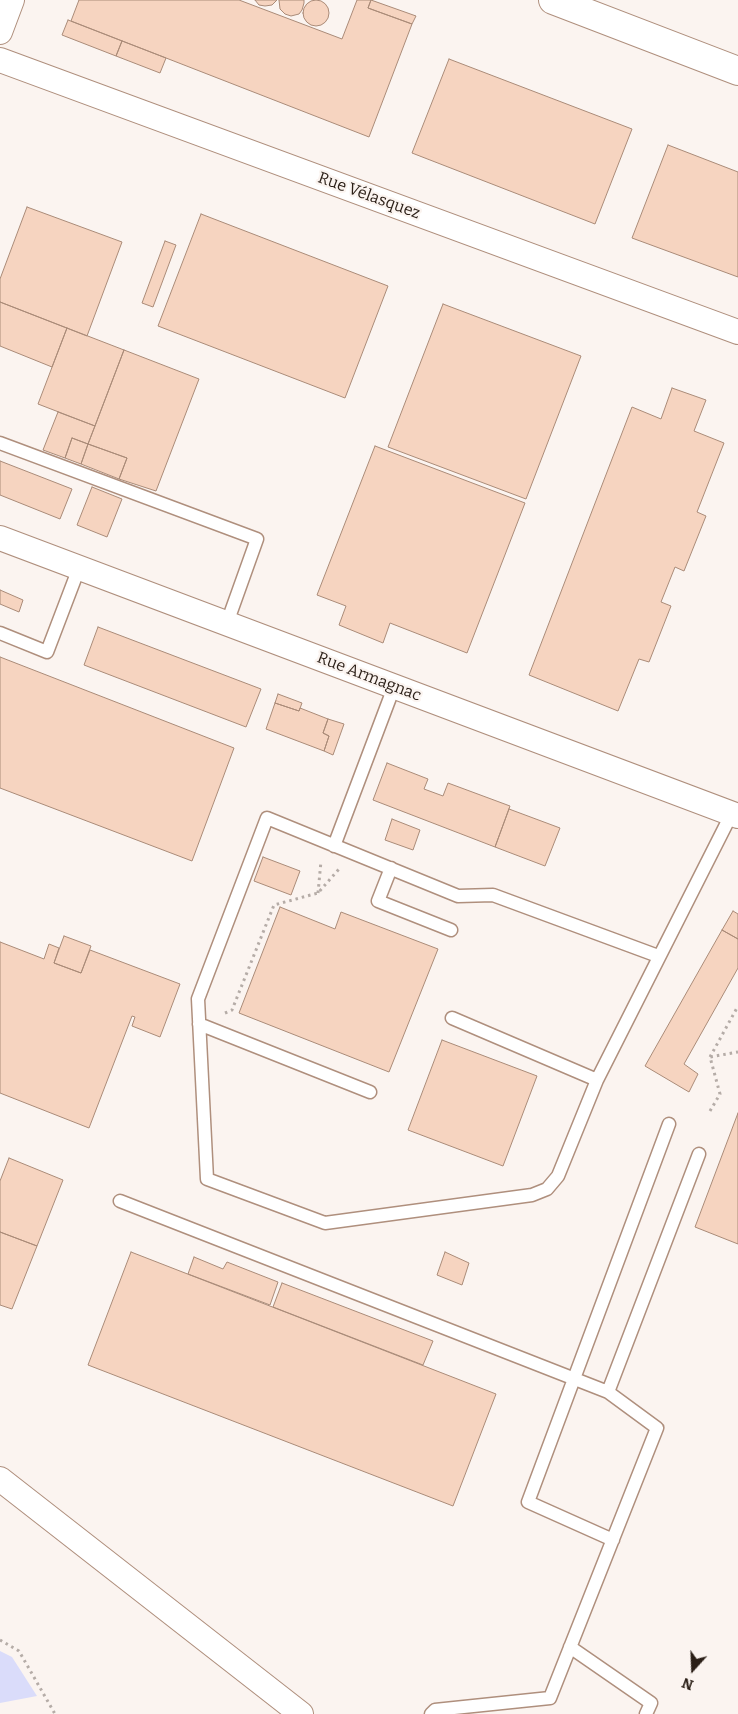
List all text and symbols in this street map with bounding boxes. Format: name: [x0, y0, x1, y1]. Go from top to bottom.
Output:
street label: Rue Vélasquez: [315, 169, 423, 223]
street label: Rue Armagnac: [314, 648, 424, 706]
north arrow: [668, 1644, 718, 1694]
text: N: [680, 1674, 696, 1693]

